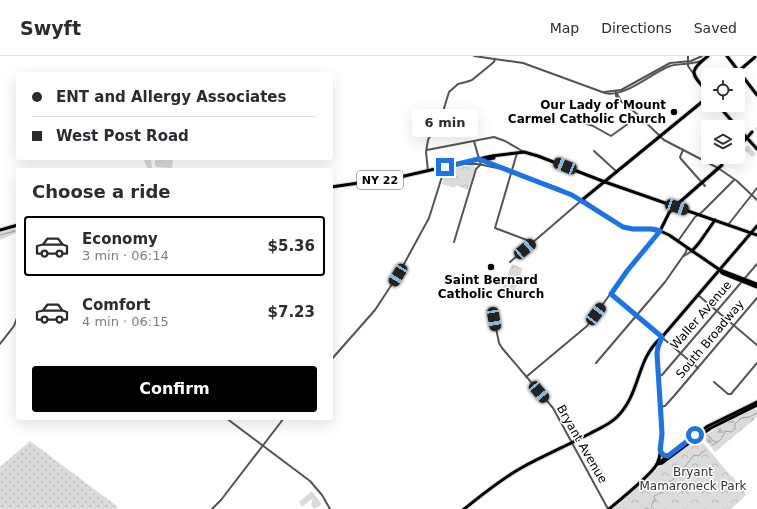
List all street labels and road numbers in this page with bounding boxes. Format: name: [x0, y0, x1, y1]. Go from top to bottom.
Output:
road number: NY 22: [357, 171, 403, 189]
street label: Waller Avenue: [668, 278, 734, 352]
street label: South Broadway: [673, 297, 747, 381]
street label: Bryant Avenue: [554, 402, 610, 486]

